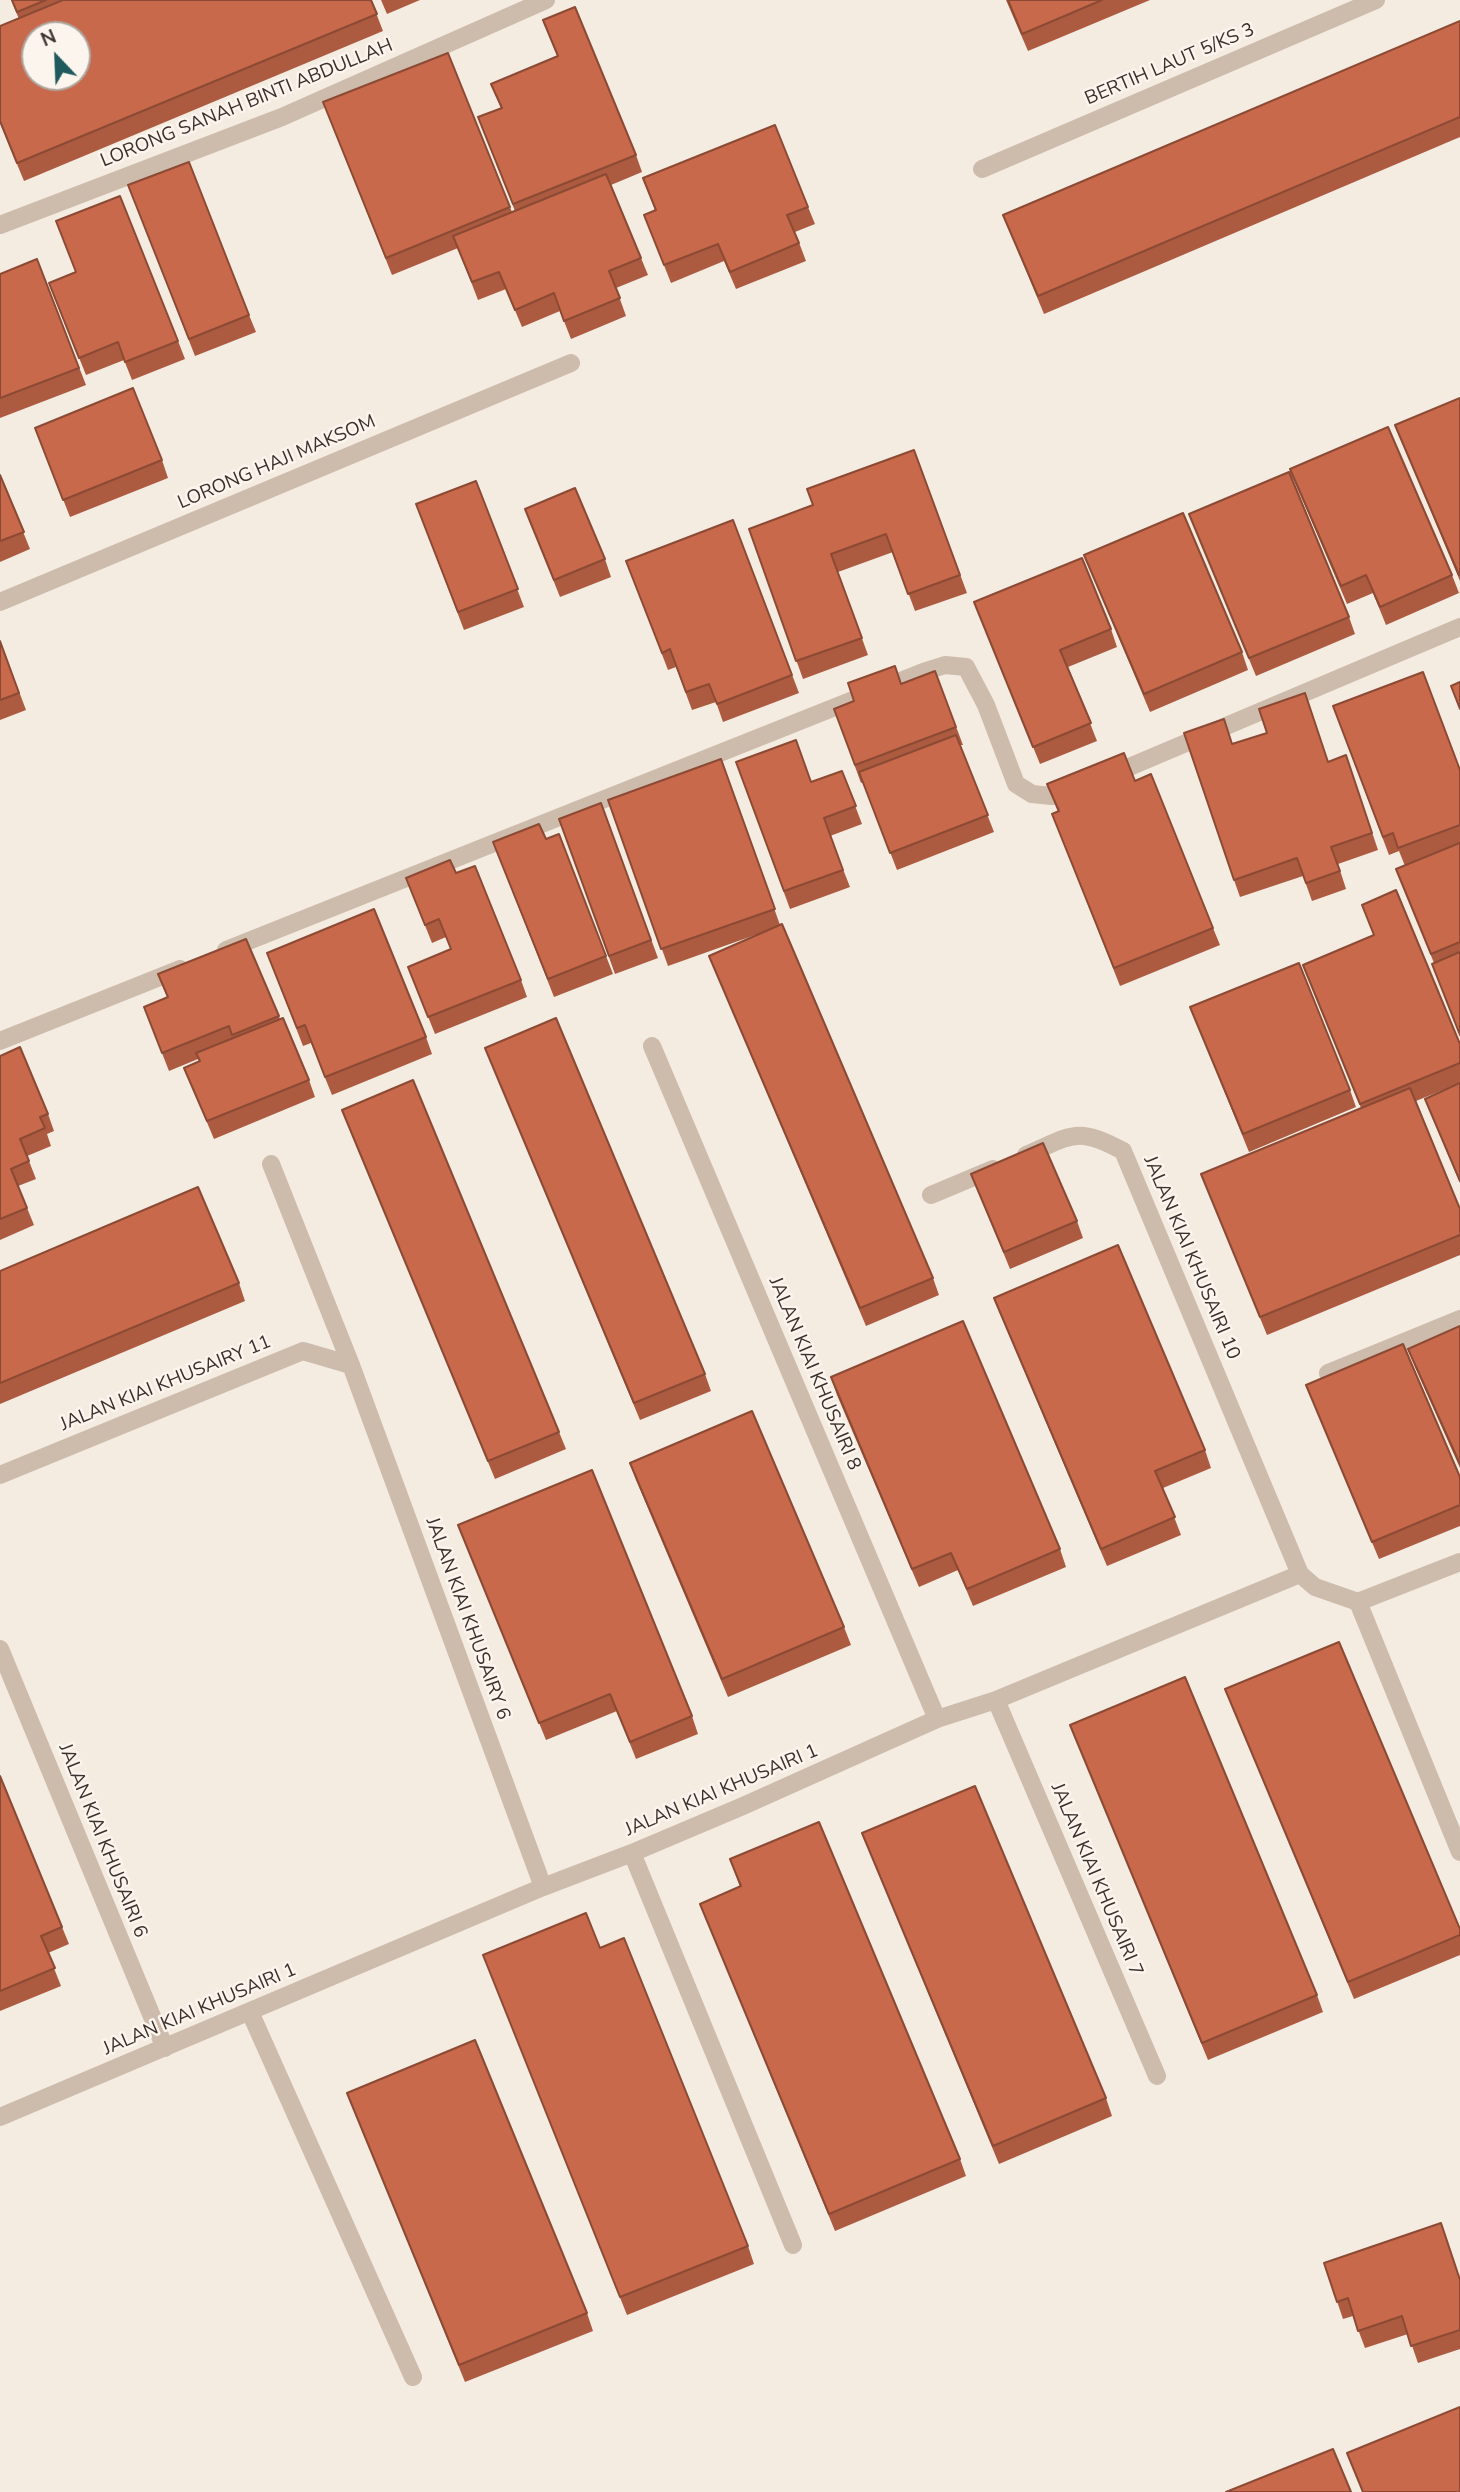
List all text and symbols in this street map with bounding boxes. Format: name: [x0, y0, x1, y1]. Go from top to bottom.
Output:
street label: BERTIH LAUT 5/KS 3: [1082, 19, 1258, 111]
north arrow: [21, 21, 91, 91]
text: N: [37, 24, 60, 53]
street label: LORONG SANAH BINTI ABDULLAH: [98, 35, 396, 173]
street label: LORONG HAJI MAKSOM: [175, 411, 379, 515]
street label: JALAN KIAI KHUSAIRI 10: [1138, 1153, 1244, 1363]
street label: JALAN KIAI KHUSAIRI 8: [763, 1274, 865, 1474]
street label: JALAN KIAI KHUSAIRY 11: [57, 1331, 275, 1437]
street label: JALAN KIAI KHUSAIRY 6: [420, 1515, 514, 1723]
street label: JALAN KIAI KHUSAIRI 1: [622, 1740, 822, 1842]
street label: JALAN KIAI KHUSAIRI 6: [53, 1741, 151, 1941]
street label: JALAN KIAI KHUSAIRI 7: [1045, 1780, 1147, 1980]
street label: JALAN KIAI KHUSAIRI 1: [100, 1959, 300, 2061]

